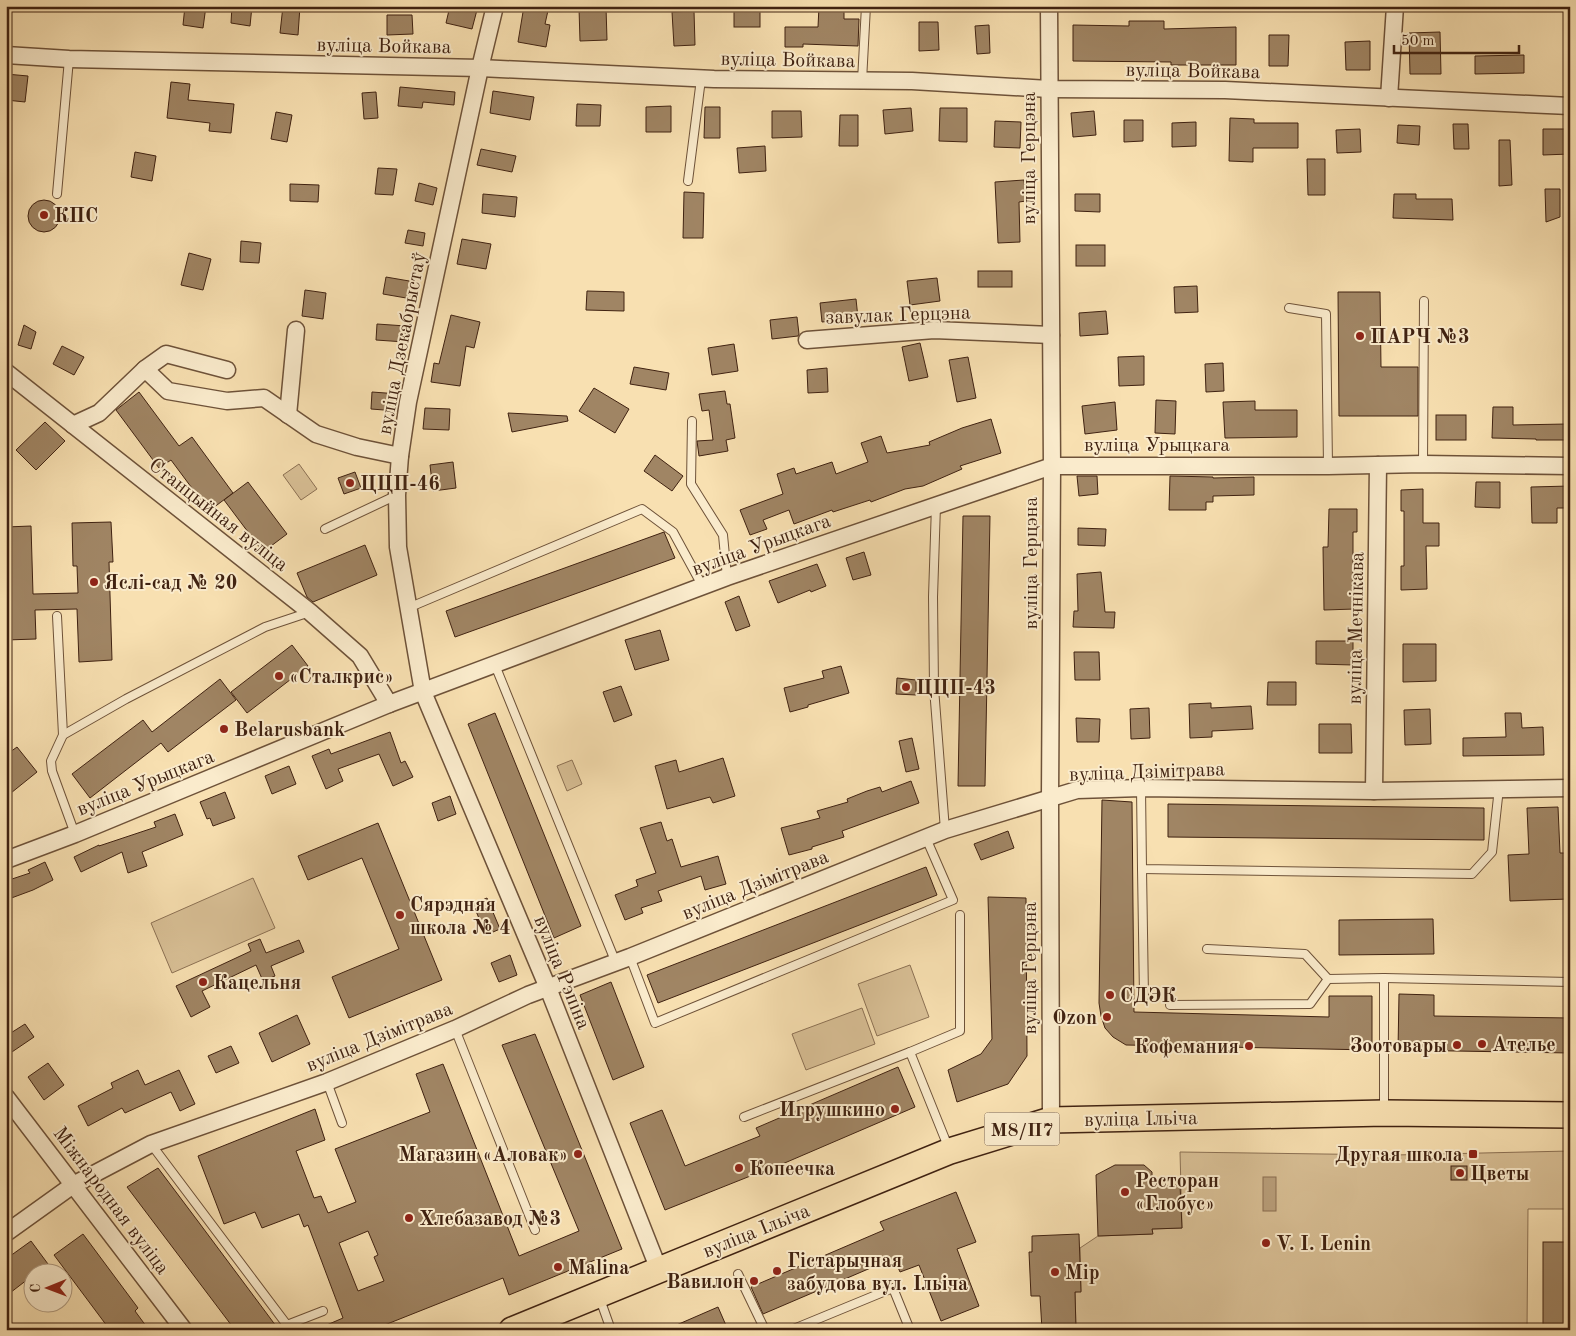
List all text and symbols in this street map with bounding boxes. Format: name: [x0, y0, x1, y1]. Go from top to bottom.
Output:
scale bar: [1394, 22, 1518, 54]
text: 50 m: [1401, 34, 1435, 49]
street label: вуліца Войкава: [316, 36, 452, 58]
street label: вуліца Войкава: [720, 50, 856, 72]
street label: вуліца Войкава: [1125, 61, 1261, 83]
street label: вуліца Герцэна: [1020, 91, 1040, 224]
place label: КПС: [54, 207, 98, 227]
marker: КПС: [38, 209, 50, 221]
street label: вуліца Дзекабрыстаў: [375, 250, 431, 436]
street label: завулак Герцэна: [825, 303, 971, 329]
place label: ПАРЧ №3: [1370, 328, 1470, 348]
marker: ПАРЧ №3: [1354, 330, 1366, 342]
street label: вуліца Урыцкага: [1084, 436, 1230, 456]
street label: Станцыйная вуліца: [144, 455, 291, 576]
place label: ЦЦП-46: [360, 475, 440, 495]
marker: ЦЦП-46: [344, 477, 356, 489]
street label: вуліца Герцэна: [1022, 496, 1042, 629]
street label: вуліца Урыцкага: [690, 511, 834, 580]
street label: вуліца Мечнікава: [1346, 551, 1368, 705]
place label: Яслі-сад № 20: [104, 574, 237, 594]
marker: Яслі-сад № 20: [88, 576, 100, 588]
place label: «Сталкрис»: [289, 668, 394, 688]
marker: «Сталкрис»: [273, 670, 285, 682]
place label: ЦЦП-43: [916, 679, 996, 699]
marker: ЦЦП-43: [900, 681, 912, 693]
place label: Belarusbank: [234, 721, 345, 741]
marker: Belarusbank: [218, 723, 230, 735]
street label: вуліца Урыцкага: [74, 747, 217, 820]
street label: вуліца Дзімітрава: [1069, 760, 1225, 786]
street label: вуліца Дзімітрава: [680, 847, 832, 924]
place label: Сярэдняя школа № 4: [410, 896, 511, 939]
street label: вуліца Герцэна: [1021, 901, 1041, 1034]
marker: Сярэдняя школа № 4: [394, 909, 406, 921]
street label: вуліца Рэпіна: [529, 913, 593, 1033]
place label: Кацельня: [213, 974, 301, 994]
marker: Кацельня: [197, 976, 209, 988]
place label: СДЭК: [1120, 987, 1176, 1007]
marker: СДЭК: [1104, 989, 1116, 1001]
street label: вуліца Дзімітрава: [304, 999, 456, 1076]
place label: Ozon: [1052, 1009, 1097, 1029]
marker: Ozon: [1101, 1011, 1113, 1023]
place label: Ателье: [1492, 1036, 1556, 1056]
place label: Зоотовары: [1350, 1037, 1447, 1057]
place label: Кофемания: [1134, 1038, 1239, 1058]
marker: Ателье: [1476, 1038, 1488, 1050]
marker: Зоотовары: [1451, 1039, 1463, 1051]
marker: Кофемания: [1243, 1040, 1255, 1052]
place label: Игрушкино: [779, 1101, 885, 1121]
marker: Игрушкино: [889, 1103, 901, 1115]
street label: вуліца Ільіча: [1084, 1109, 1198, 1131]
road number: М8/П7: [984, 1112, 1060, 1146]
street label: Міжнародная вуліца: [49, 1124, 172, 1279]
place label: Магазин «Аловак»: [399, 1146, 568, 1166]
place label: Другая школа: [1335, 1146, 1463, 1166]
marker: Магазин «Аловак»: [572, 1148, 584, 1160]
marker: Другая школа: [1467, 1148, 1479, 1160]
place label: Копеечка: [749, 1160, 835, 1180]
marker: Копеечка: [733, 1162, 745, 1174]
place label: Цветы: [1470, 1165, 1529, 1185]
marker: Цветы: [1454, 1167, 1466, 1179]
place label: Ресторан «Глобус»: [1135, 1172, 1219, 1215]
marker: Ресторан «Глобус»: [1119, 1186, 1131, 1198]
street label: вуліца Ільіча: [700, 1201, 813, 1262]
place label: Хлебазавод №3: [419, 1210, 561, 1230]
marker: Хлебазавод №3: [403, 1212, 415, 1224]
place label: V. I. Lenin: [1276, 1235, 1371, 1255]
marker: V. I. Lenin: [1260, 1237, 1272, 1249]
place label: Гістарычная забудова вул. Ільіча: [787, 1252, 968, 1295]
place label: Malina: [568, 1259, 629, 1279]
marker: Malina: [552, 1261, 564, 1273]
north arrow: [22, 1264, 72, 1314]
place label: Мір: [1065, 1264, 1100, 1284]
marker: Гістарычная забудова вул. Ільіча: [771, 1265, 783, 1277]
marker: Мір: [1049, 1266, 1061, 1278]
place label: Вавилон: [666, 1273, 744, 1293]
marker: Вавилон: [748, 1275, 760, 1287]
text: С: [29, 1283, 43, 1293]

